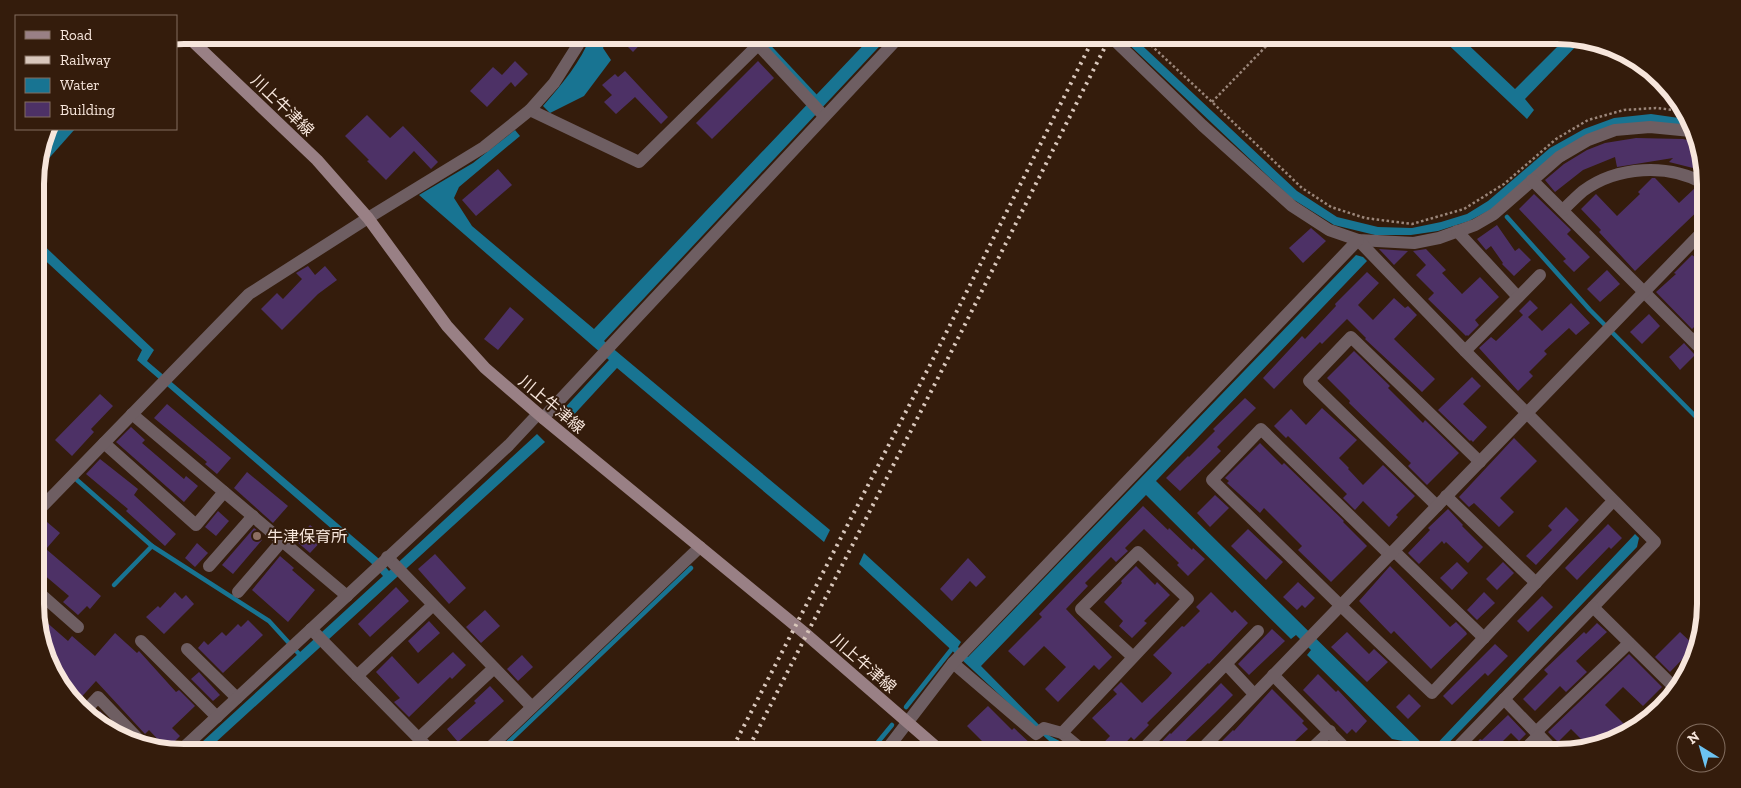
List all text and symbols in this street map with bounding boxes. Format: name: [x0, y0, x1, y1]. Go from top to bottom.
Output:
legend: [15, 15, 178, 130]
text: Road: [60, 26, 93, 44]
text: Railway: [60, 51, 111, 69]
street label: 川上牛津線: [247, 71, 318, 140]
text: Water: [60, 76, 100, 94]
text: Building: [60, 101, 115, 119]
street label: 川上牛津線: [515, 371, 588, 437]
place label: 牛津保育所: [267, 527, 347, 546]
marker: 牛津保育所: [251, 530, 263, 542]
street label: 川上牛津線: [827, 630, 900, 697]
north arrow: [1676, 723, 1726, 773]
text: N: [1684, 728, 1703, 748]

